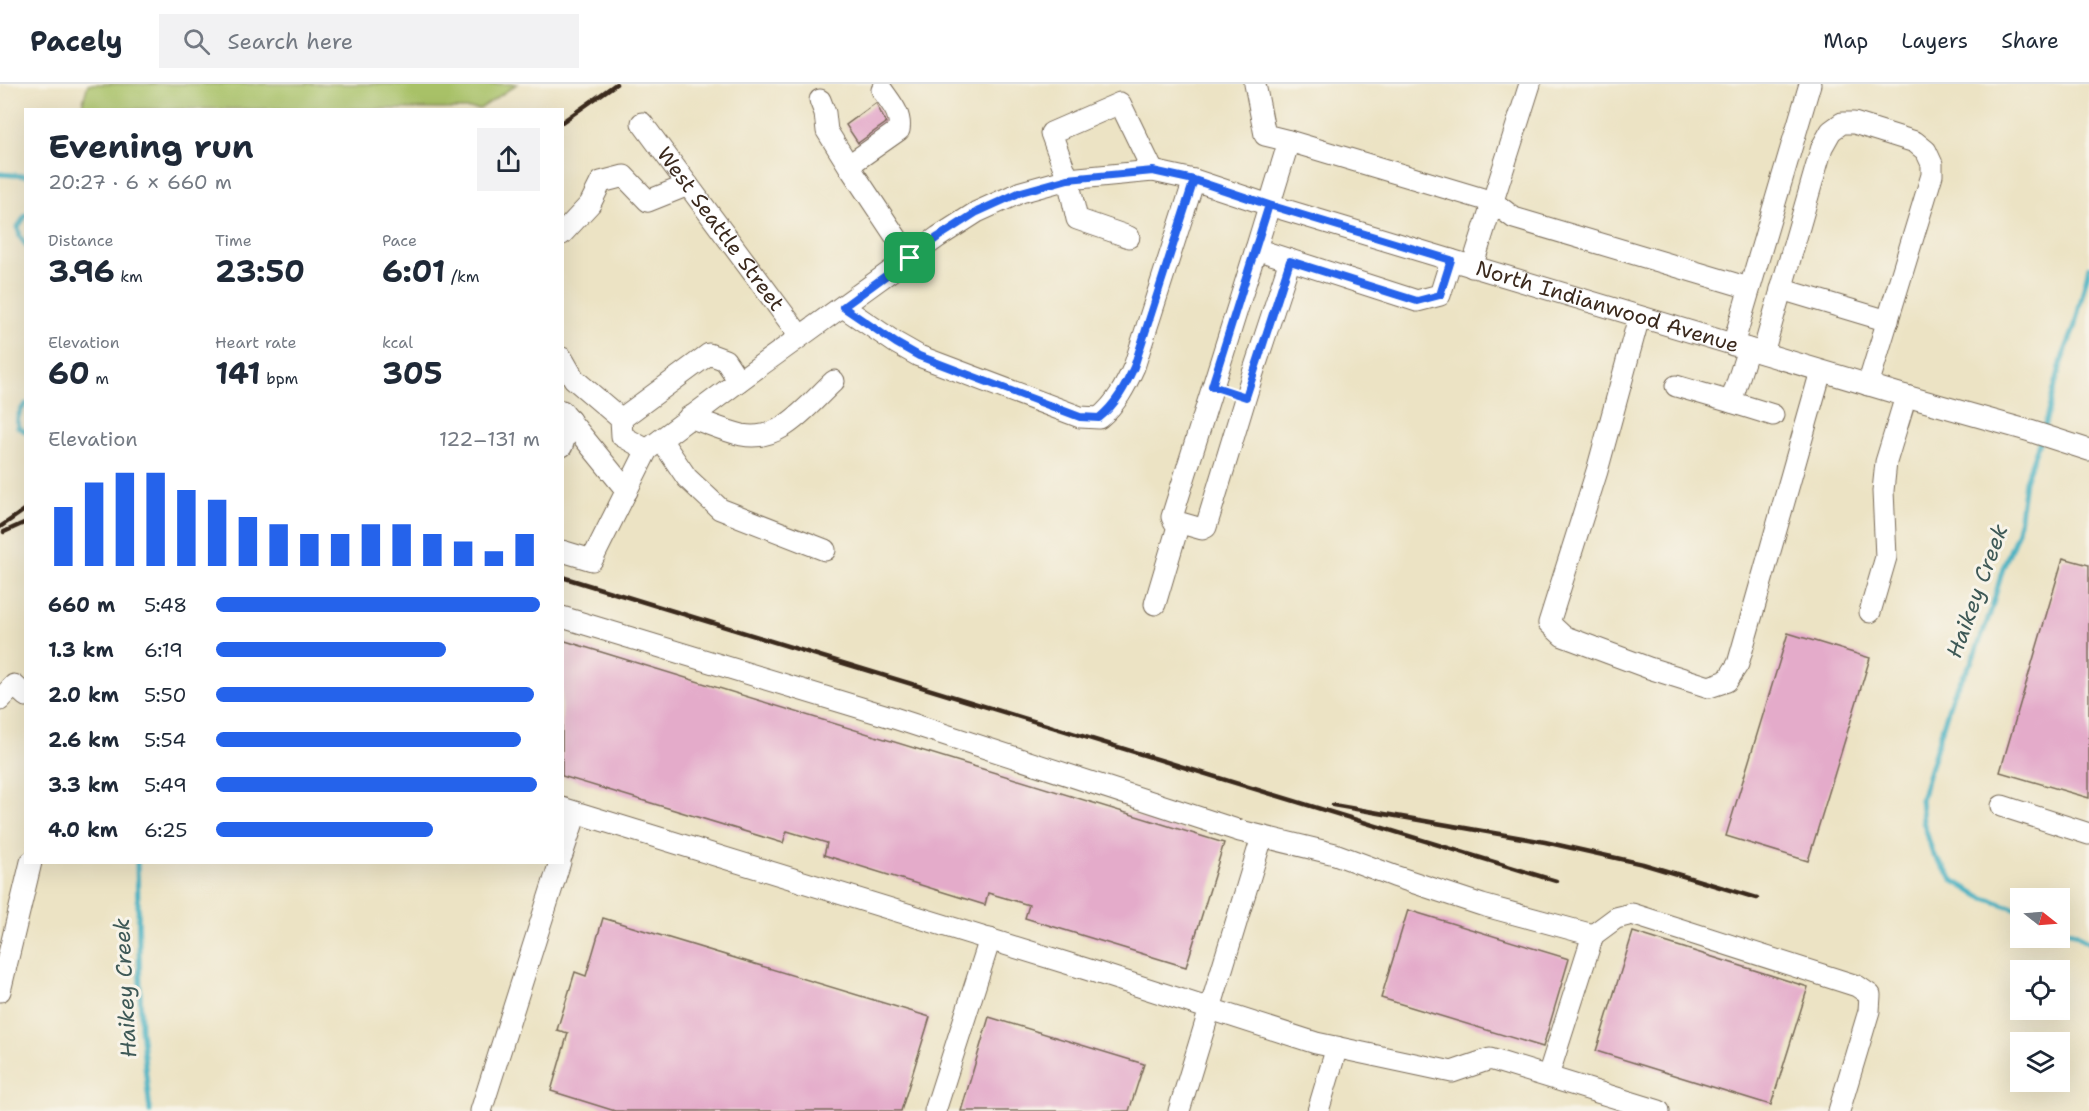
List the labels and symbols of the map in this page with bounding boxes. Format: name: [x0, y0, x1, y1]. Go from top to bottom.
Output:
street label: West Seattle Street: [650, 141, 791, 317]
pin: [884, 232, 935, 283]
street label: North Indianwood Avenue: [1472, 254, 1742, 359]
water label: Haikey Creek: [1939, 520, 2015, 662]
north arrow: [2010, 888, 2070, 948]
water label: Haikey Creek: [107, 917, 143, 1059]

